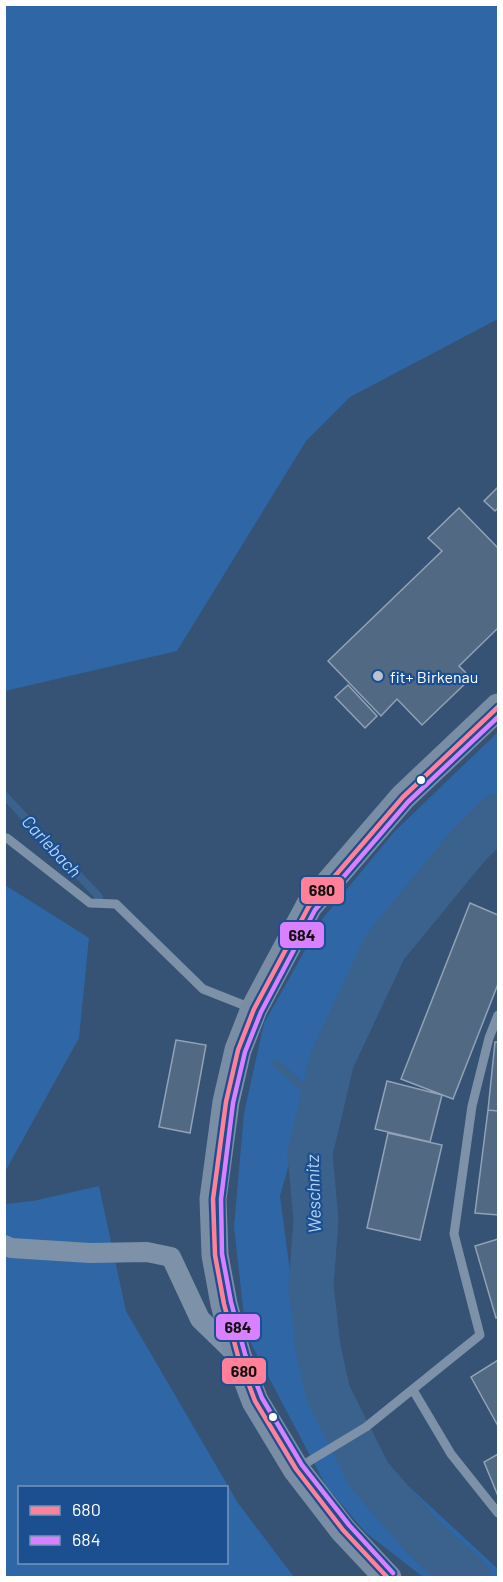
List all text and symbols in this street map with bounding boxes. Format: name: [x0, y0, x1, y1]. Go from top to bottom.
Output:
place label: fit+ Birkenau: [390, 667, 478, 686]
marker: fit+ Birkenau: [371, 669, 385, 683]
unlabelled marker: [415, 774, 427, 786]
water label: Carlebach: [18, 810, 86, 882]
line badge: 680: [300, 876, 345, 905]
text: 680: [309, 880, 335, 899]
line badge: 684: [279, 921, 325, 949]
text: 684: [289, 925, 315, 944]
water label: Weschnitz: [301, 1154, 325, 1234]
line badge: 684: [215, 1313, 261, 1341]
text: 684: [225, 1317, 251, 1336]
line badge: 680: [221, 1357, 267, 1385]
text: 680: [231, 1361, 257, 1380]
unlabelled marker: [267, 1411, 279, 1423]
legend: [18, 1486, 228, 1564]
text: 680: [72, 1498, 101, 1520]
text: 684: [72, 1528, 101, 1550]

